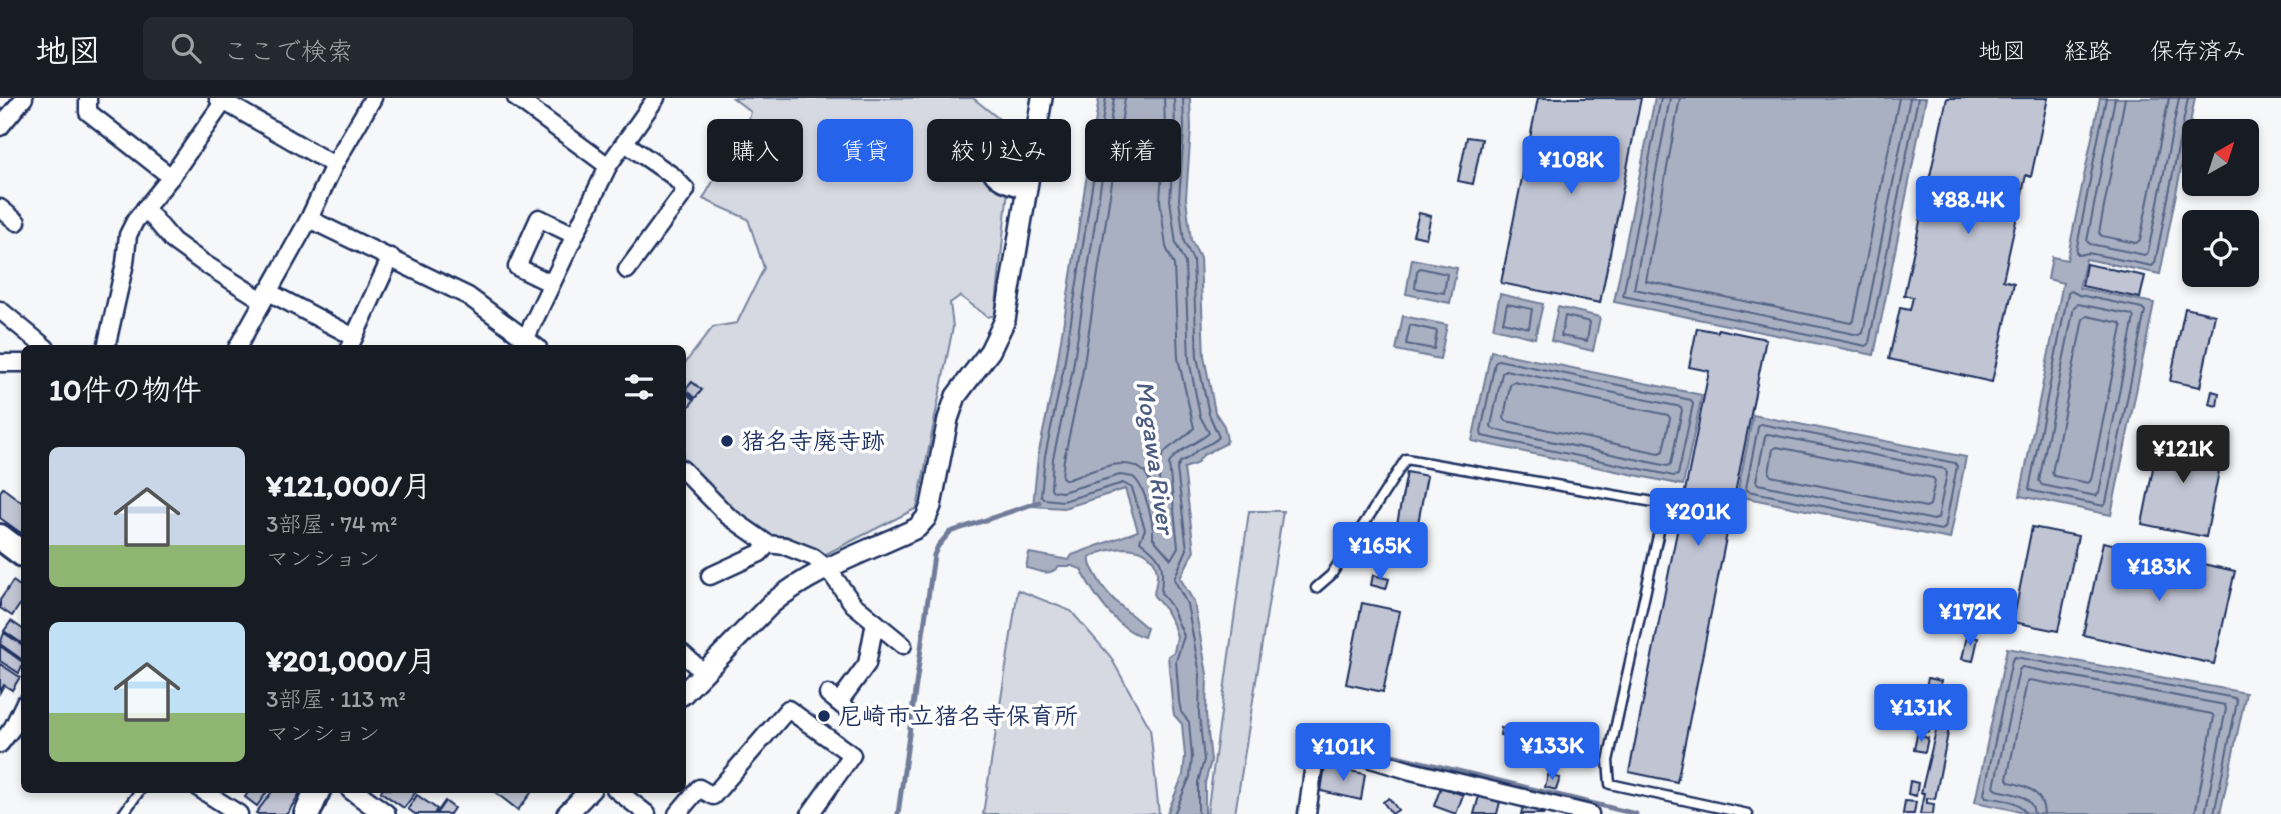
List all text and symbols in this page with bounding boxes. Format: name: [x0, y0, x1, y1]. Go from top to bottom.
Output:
search box: [143, 17, 633, 80]
icon: search: [167, 29, 205, 67]
text: 地図: [35, 31, 101, 70]
text: ここで検索: [223, 35, 353, 67]
text: 地図: [1978, 36, 2026, 65]
text: 経路: [2064, 36, 2112, 65]
text: 保存済み: [2150, 36, 2246, 65]
chip: 購入: [707, 119, 803, 182]
chip: 賃貸: [817, 119, 913, 182]
chip: 絞り込み: [927, 119, 1071, 182]
chip: 新着: [1085, 119, 1181, 182]
north arrow: [2182, 119, 2259, 196]
map controls: [2182, 119, 2259, 287]
pin: ¥108K: [1522, 136, 1620, 196]
text: ¥108K: [1538, 145, 1604, 173]
pin: ¥88.4K: [1911, 176, 2025, 236]
text: ¥88.4K: [1932, 185, 2004, 213]
button: locate: [2182, 210, 2259, 287]
icon: filters: [620, 368, 658, 406]
text: 10件の物件: [49, 371, 201, 408]
water label: Mogawa River: [1129, 379, 1183, 538]
place label: 猪名寺廃寺跡: [741, 426, 885, 455]
pin: ¥121K: [2134, 426, 2232, 485]
marker: 猪名寺廃寺跡: [719, 433, 735, 449]
text: ¥121K: [2152, 434, 2214, 462]
text: ¥121,000/月: [266, 467, 432, 504]
icon: home: [105, 475, 189, 559]
pin: ¥201K: [1649, 489, 1747, 548]
text: ¥201K: [1666, 497, 1730, 525]
text: 3部屋 · 74 m²: [266, 510, 397, 538]
pin: ¥165K: [1331, 522, 1429, 582]
text: ¥165K: [1349, 531, 1411, 559]
text: マンション: [266, 544, 380, 572]
pin: ¥183K: [2110, 544, 2208, 603]
text: ¥183K: [2127, 552, 2191, 580]
pin: ¥172K: [1921, 588, 2019, 648]
text: ¥172K: [1939, 597, 2001, 625]
text: ¥201,000/月: [266, 642, 436, 679]
icon: home: [105, 650, 189, 734]
pin: ¥131K: [1872, 684, 1970, 744]
text: 3部屋 · 113 m²: [266, 685, 406, 713]
text: ¥131K: [1890, 693, 1952, 721]
place label: 尼崎市立猪名寺保育所: [838, 701, 1078, 730]
marker: 尼崎市立猪名寺保育所: [816, 708, 832, 724]
text: マンション: [266, 719, 380, 747]
pin: ¥133K: [1503, 722, 1601, 782]
pin: ¥101K: [1294, 724, 1392, 783]
text: ¥133K: [1520, 731, 1584, 759]
text: ¥101K: [1311, 732, 1375, 760]

